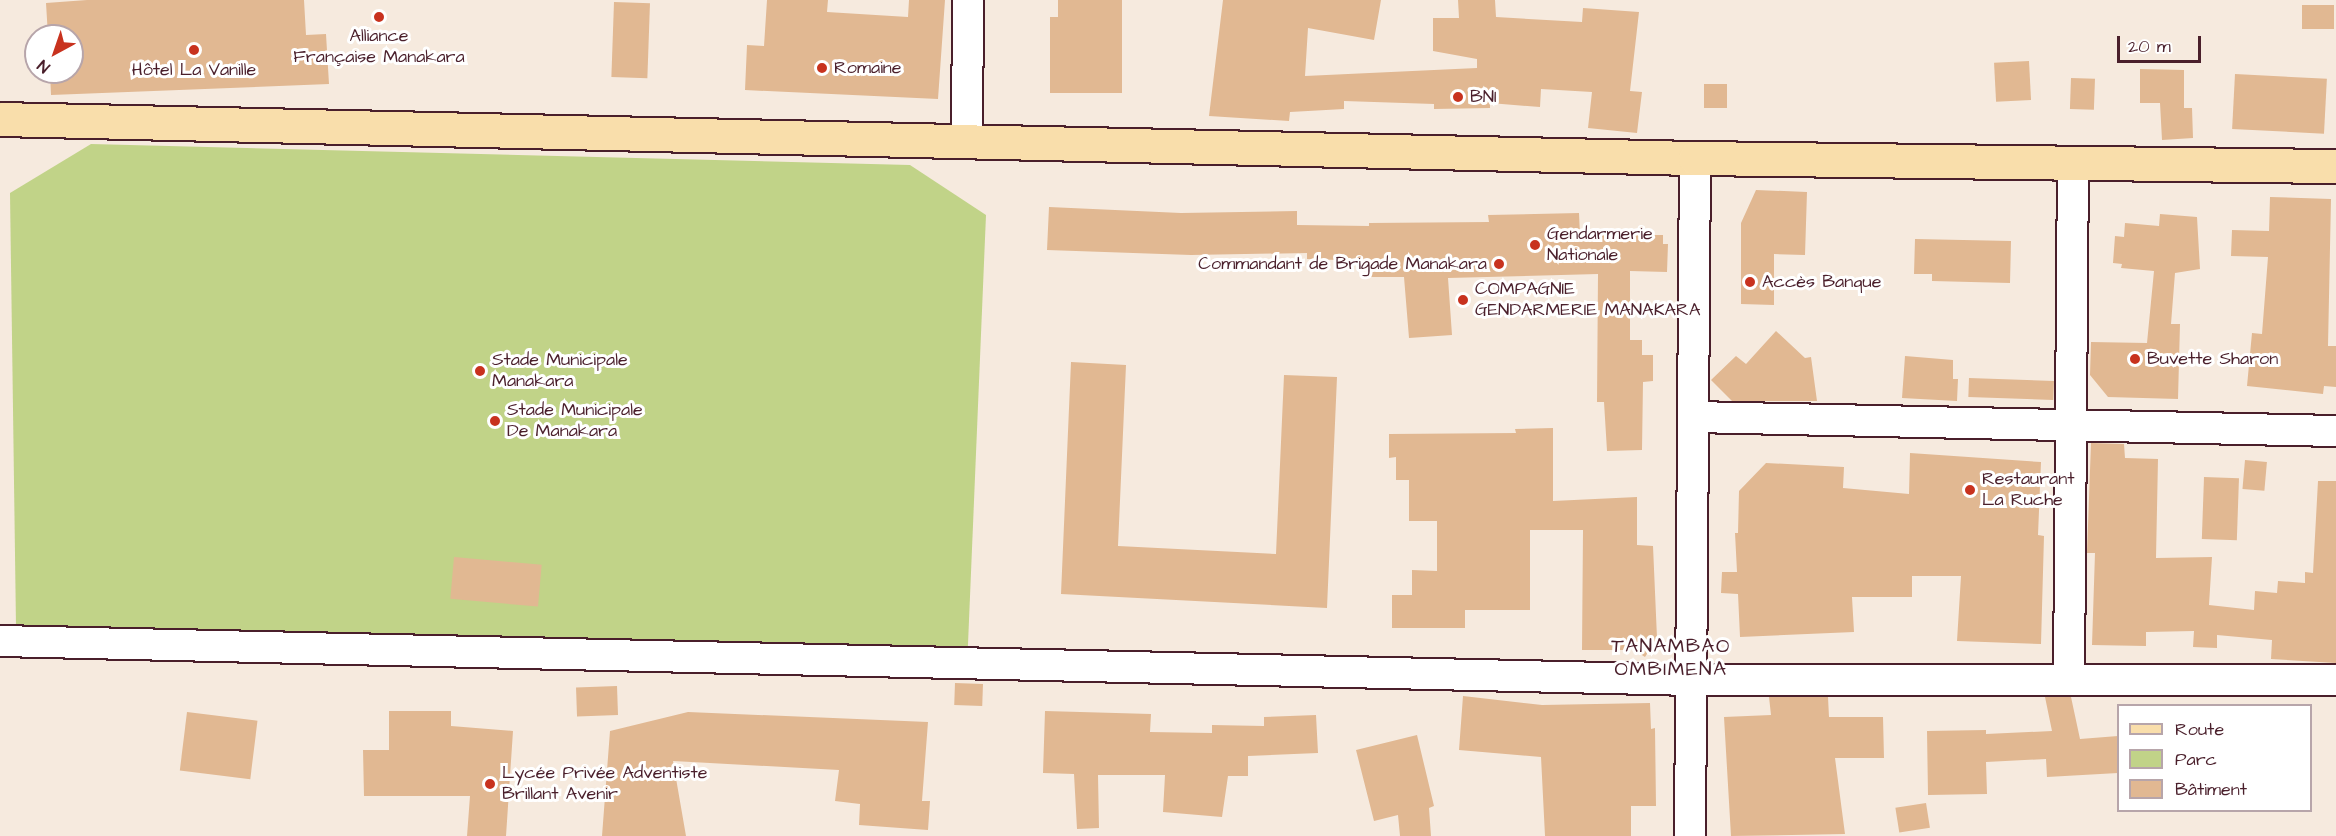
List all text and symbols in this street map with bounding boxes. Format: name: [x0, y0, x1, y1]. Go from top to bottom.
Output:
marker: Alliance Française Manakara: [372, 10, 386, 24]
north arrow: [24, 24, 84, 84]
scale bar: [2120, 24, 2204, 62]
place label: Alliance Française Manakara: [293, 26, 465, 68]
text: 20 m: [2128, 34, 2171, 59]
marker: Hôtel La Vanille: [187, 43, 201, 57]
text: N: [33, 55, 55, 78]
place label: Romaine: [834, 57, 902, 79]
place label: Hôtel La Vanille: [132, 59, 256, 81]
marker: Romaine: [815, 61, 829, 75]
place label: BNI: [1470, 86, 1497, 108]
marker: BNI: [1451, 90, 1465, 104]
place label: Gendarmerie Nationale: [1547, 224, 1653, 266]
marker: Gendarmerie Nationale: [1528, 238, 1542, 252]
place label: Commandant de Brigade Manakara: [1198, 253, 1487, 275]
marker: Commandant de Brigade Manakara: [1492, 257, 1506, 271]
place label: Accès Banque: [1762, 271, 1881, 293]
marker: Accès Banque: [1743, 275, 1757, 289]
place label: COMPAGNIE GENDARMERIE MANAKARA: [1475, 279, 1700, 322]
marker: COMPAGNIE GENDARMERIE MANAKARA: [1456, 293, 1470, 307]
place label: Buvette Sharon: [2147, 348, 2278, 370]
place label: Stade Municipale Manakara: [492, 350, 628, 392]
marker: Buvette Sharon: [2128, 352, 2142, 366]
marker: Stade Municipale Manakara: [473, 364, 487, 378]
place label: Stade Municipale De Manakara: [507, 400, 643, 442]
marker: Stade Municipale De Manakara: [488, 414, 502, 428]
place label: Restaurant La Ruche: [1982, 469, 2075, 512]
marker: Restaurant La Ruche: [1963, 483, 1977, 497]
district label: TANAMBAO OMBIMENA: [1611, 635, 1731, 682]
legend: [2117, 704, 2312, 812]
text: Route: [2175, 717, 2224, 742]
text: Parc: [2175, 747, 2217, 772]
place label: Lycée Privée Adventiste Brillant Avenir: [502, 763, 707, 806]
marker: Lycée Privée Adventiste Brillant Avenir: [483, 777, 497, 791]
text: Bâtiment: [2175, 777, 2247, 802]

